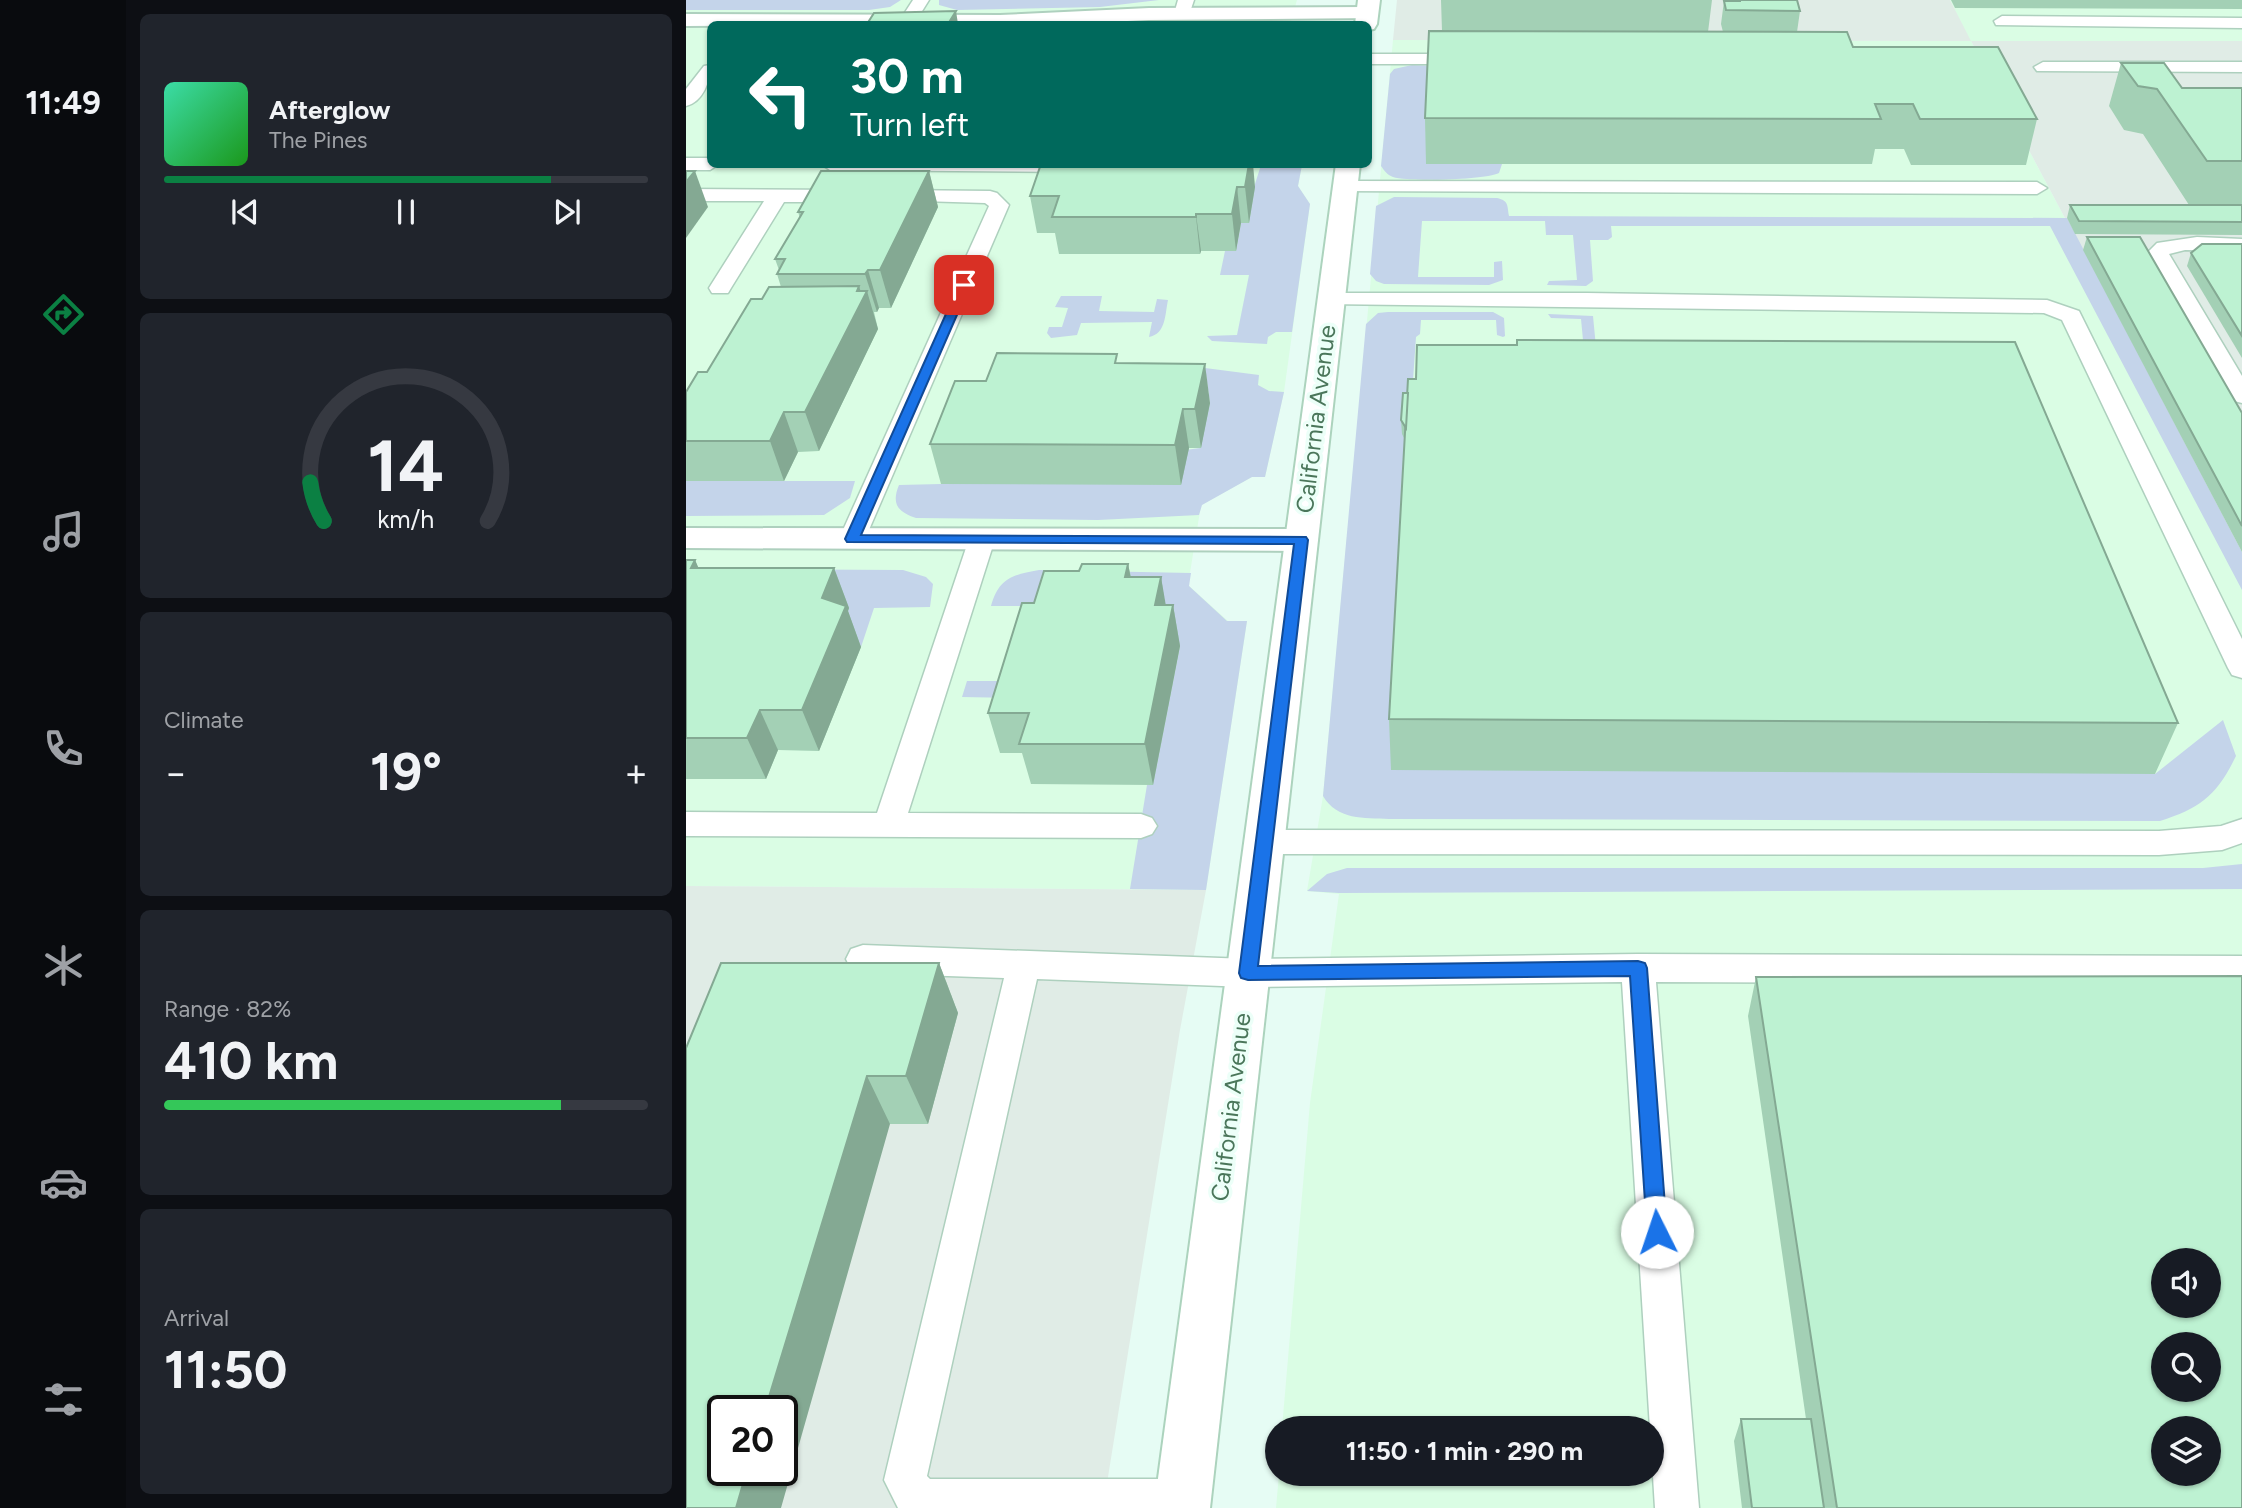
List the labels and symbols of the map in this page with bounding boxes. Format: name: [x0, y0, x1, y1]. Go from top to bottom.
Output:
pin: [934, 255, 994, 315]
street label: California Avenue: [1290, 323, 1341, 515]
street label: California Avenue: [1205, 1011, 1256, 1203]
position arrow: [1620, 1195, 1694, 1269]
speed limit sign: 20: [707, 1395, 798, 1486]

